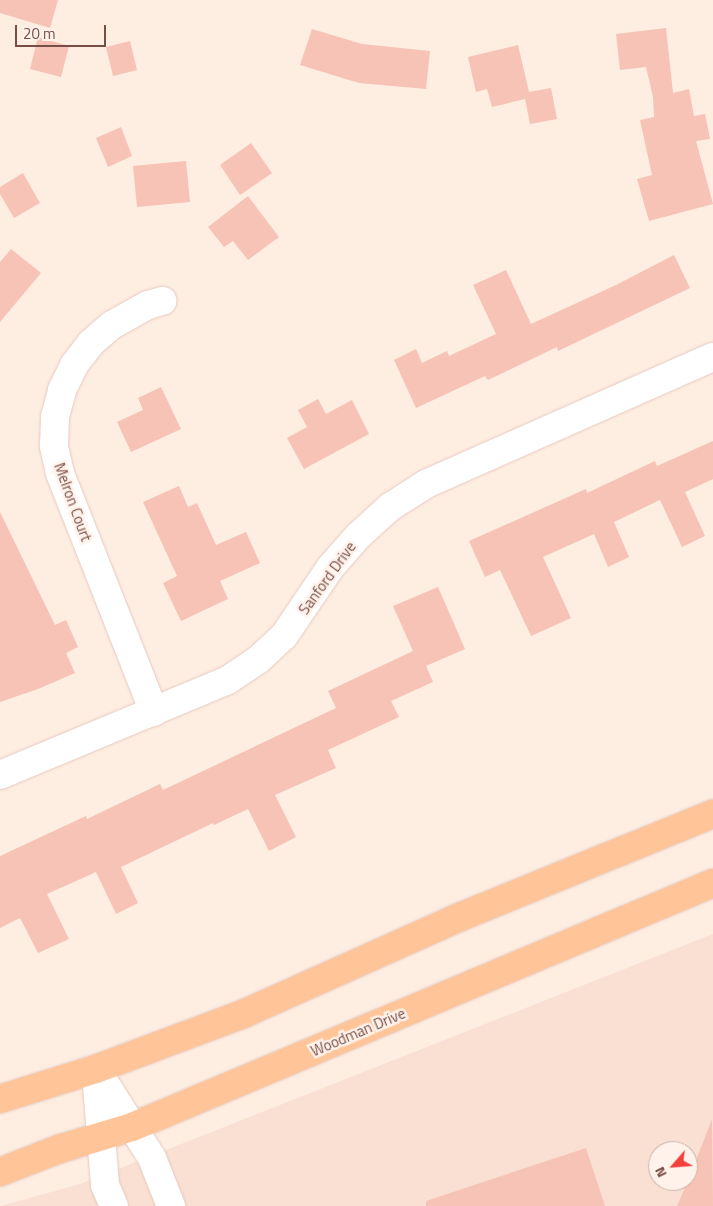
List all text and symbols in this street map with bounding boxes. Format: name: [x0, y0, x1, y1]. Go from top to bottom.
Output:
scale bar: [18, 15, 109, 47]
text: 20 m: [23, 22, 56, 45]
street label: Melron Court: [50, 460, 96, 544]
street label: Sanford Drive: [295, 538, 359, 618]
street label: Woodman Drive: [308, 1004, 408, 1060]
north arrow: [648, 1141, 698, 1191]
text: N: [649, 1164, 672, 1182]

